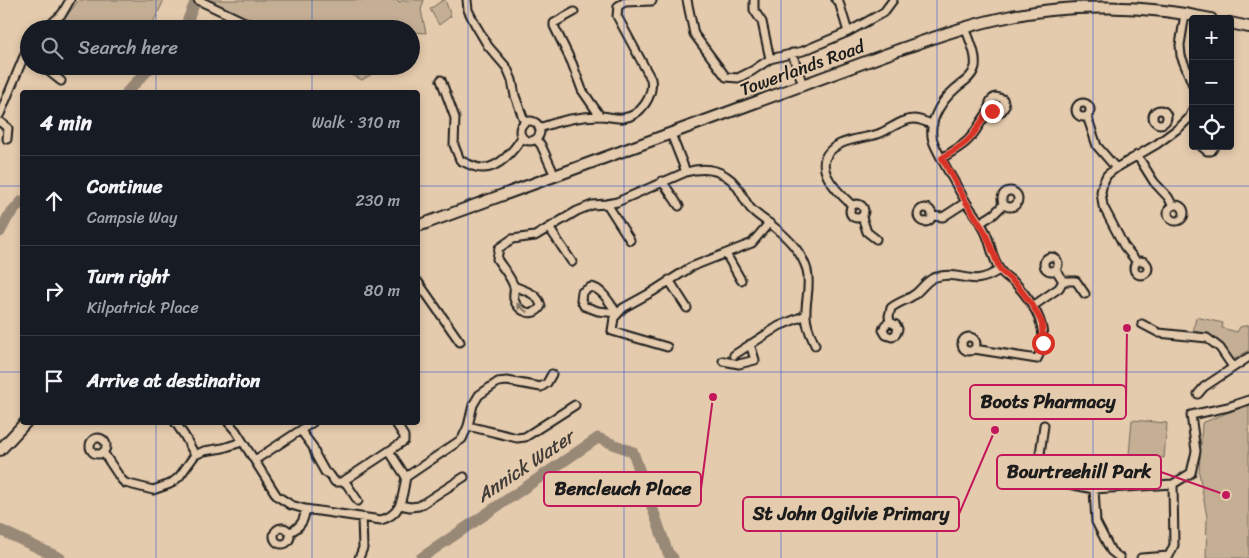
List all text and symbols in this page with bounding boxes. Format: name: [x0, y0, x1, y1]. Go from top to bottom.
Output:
map controls: [1189, 15, 1234, 150]
button: +: [1189, 15, 1234, 60]
search box: [20, 20, 420, 75]
street label: Towerlands Road: [735, 30, 870, 105]
text: Search here: [78, 31, 178, 64]
icon: search: [38, 34, 66, 62]
button: −: [1189, 60, 1234, 105]
route end: [981, 100, 1004, 123]
text: 4 min: [40, 104, 92, 142]
button: locate: [1189, 105, 1234, 150]
text: Walk · 310 m: [312, 108, 400, 137]
text: Continue: [87, 170, 163, 203]
text: 230 m: [355, 186, 400, 215]
icon: ahead: [40, 187, 68, 215]
text: Campsie Way: [87, 203, 177, 232]
text: Turn right: [87, 260, 169, 293]
text: 80 m: [364, 276, 400, 305]
icon: right: [40, 277, 68, 305]
text: Kilpatrick Place: [87, 293, 199, 322]
one-way arrow: [516, 302, 529, 313]
route start: [1032, 332, 1055, 355]
text: Arrive at destination: [87, 364, 260, 397]
icon: arrive: [40, 367, 68, 395]
callout: Boots Pharmacy: [970, 385, 1126, 419]
text: Boots Pharmacy: [980, 385, 1117, 418]
water label: Annick Water: [468, 419, 583, 512]
callout: Bourtreehill Park: [997, 455, 1161, 489]
text: Bourtreehill Park: [1007, 455, 1152, 488]
callout: Bencleuch Place: [544, 472, 701, 506]
text: Bencleuch Place: [555, 472, 692, 505]
callout: St John Ogilvie Primary: [743, 497, 959, 531]
text: St John Ogilvie Primary: [752, 497, 950, 530]

